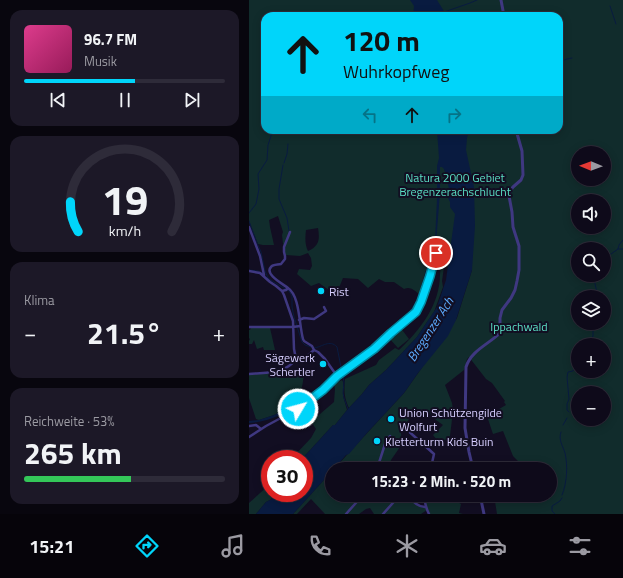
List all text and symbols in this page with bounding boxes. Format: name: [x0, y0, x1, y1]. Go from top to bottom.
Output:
text: 120 m: [343, 19, 420, 62]
text: 96.7 FM: [84, 28, 137, 51]
icon: ahead: [277, 28, 329, 80]
text: Musik: [84, 51, 117, 71]
text: Wuhrkopfweg: [343, 58, 450, 85]
icon: previous: [47, 89, 69, 111]
icon: pause: [114, 89, 136, 111]
icon: next: [181, 89, 203, 111]
icon: left: [359, 104, 381, 126]
icon: ahead: [401, 104, 423, 126]
icon: right: [443, 104, 465, 126]
north arrow: [571, 146, 611, 186]
map controls: [571, 146, 611, 426]
text: 19: [101, 168, 148, 231]
park label: Natura 2000 Gebiet Bregenzerachschlucht: [399, 168, 512, 201]
button: sound: [571, 194, 611, 234]
text: km/h: [108, 220, 141, 242]
pin: [419, 236, 453, 270]
icon: arrive: [425, 242, 447, 264]
button: search: [571, 242, 611, 282]
place label: Rist: [329, 282, 350, 301]
marker: Rist: [316, 286, 326, 296]
text: Klima: [24, 290, 55, 310]
button: layers: [571, 290, 611, 330]
water label: Bregenzer Ach: [402, 292, 459, 365]
text: 21.5°: [87, 310, 162, 356]
text: −: [24, 316, 36, 350]
text: +: [213, 316, 225, 350]
park label: Ippachwald: [490, 317, 548, 336]
button: +: [571, 338, 611, 378]
place label: Sägewerk Schertler: [265, 348, 315, 381]
marker: Sägewerk Schertler: [318, 359, 328, 369]
button: −: [571, 386, 611, 426]
position arrow: [277, 388, 319, 430]
place label: Union Schützengilde Wolfurt: [399, 403, 502, 436]
text: Reichweite · 53%: [24, 411, 115, 431]
marker: Union Schützengilde Wolfurt: [386, 414, 396, 424]
text: 265 km: [24, 430, 122, 476]
place label: Kletterturm Kids Buin: [385, 432, 494, 451]
marker: Kletterturm Kids Buin: [372, 436, 382, 446]
speed limit sign: 30: [261, 450, 313, 502]
text: 15:23 · 2 Min. · 520 m: [371, 470, 511, 493]
icon: directions: [133, 532, 161, 560]
icon: music: [219, 532, 247, 560]
icon: phone: [306, 532, 334, 560]
icon: climate: [393, 532, 421, 560]
icon: car: [479, 532, 507, 560]
icon: filters: [566, 532, 594, 560]
text: 15:21: [29, 533, 74, 560]

